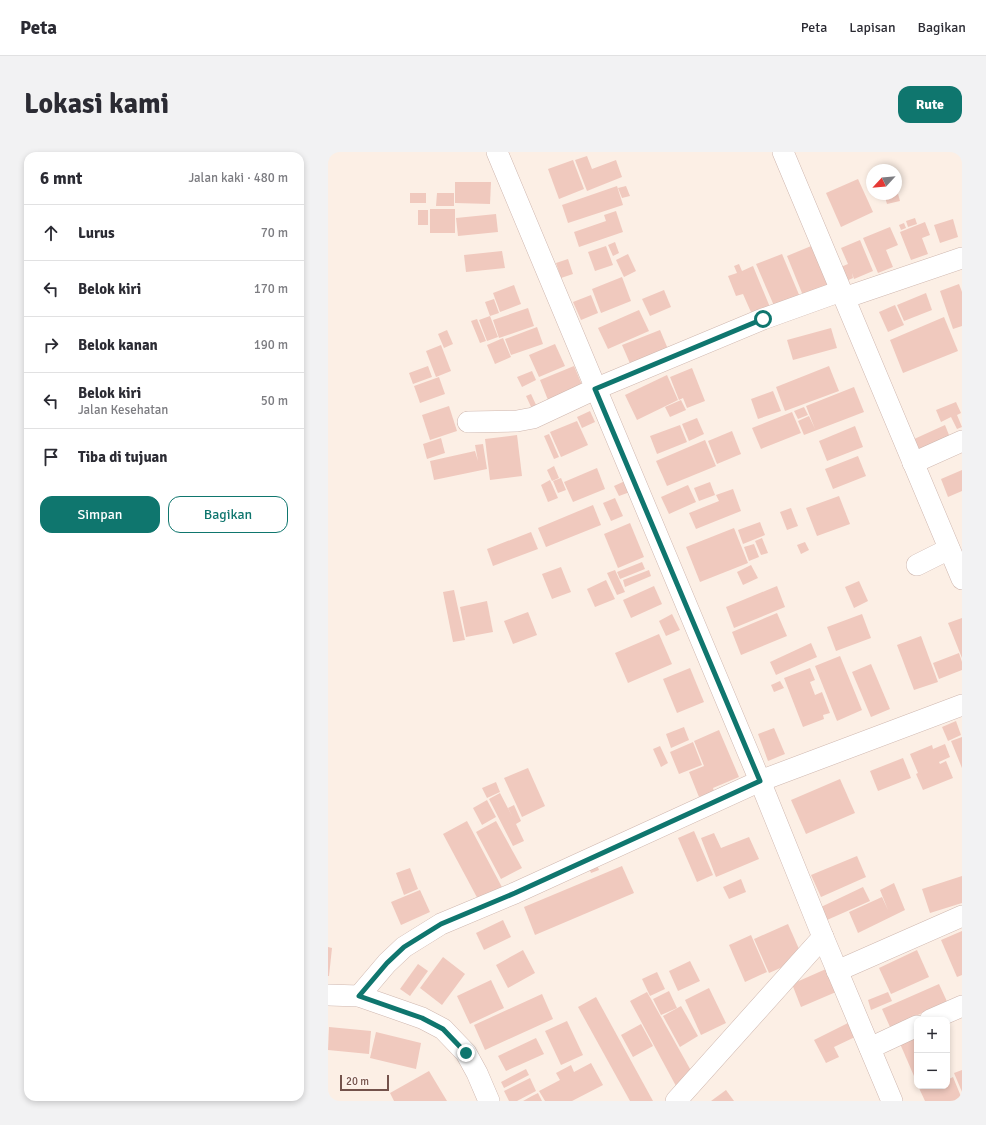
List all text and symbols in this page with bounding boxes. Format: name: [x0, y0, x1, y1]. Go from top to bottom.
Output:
text: Peta: [20, 16, 57, 40]
text: Peta: [801, 19, 827, 36]
text: Lapisan: [849, 19, 896, 36]
text: Bagikan: [918, 19, 966, 36]
button: Rute: [898, 86, 962, 123]
text: Lokasi kami: [24, 87, 169, 121]
north arrow: [866, 164, 902, 200]
text: 6 mnt: [40, 168, 82, 189]
text: Jalan kaki · 480 m: [189, 170, 288, 186]
icon: ahead: [40, 222, 62, 244]
text: Lurus: [78, 224, 115, 242]
text: 70 m: [261, 225, 288, 241]
icon: left: [40, 278, 62, 300]
text: Belok kiri: [78, 280, 141, 298]
text: 170 m: [254, 281, 288, 297]
route start: [754, 310, 772, 328]
icon: right: [40, 334, 62, 356]
text: Belok kanan: [78, 336, 158, 354]
text: 190 m: [254, 337, 288, 353]
text: Belok kiri: [78, 384, 141, 402]
icon: left: [40, 390, 62, 412]
text: 50 m: [261, 393, 288, 409]
text: Jalan Kesehatan: [78, 402, 168, 418]
icon: arrive: [40, 446, 62, 468]
text: Tiba di tujuan: [78, 448, 168, 466]
button: Simpan: [40, 496, 160, 533]
button: Bagikan: [168, 496, 288, 533]
map controls: [914, 1017, 950, 1089]
button: +: [914, 1017, 950, 1053]
route end: [457, 1044, 475, 1062]
button: −: [914, 1053, 950, 1089]
scale bar: [340, 1073, 389, 1092]
text: 20 m: [346, 1075, 369, 1088]

